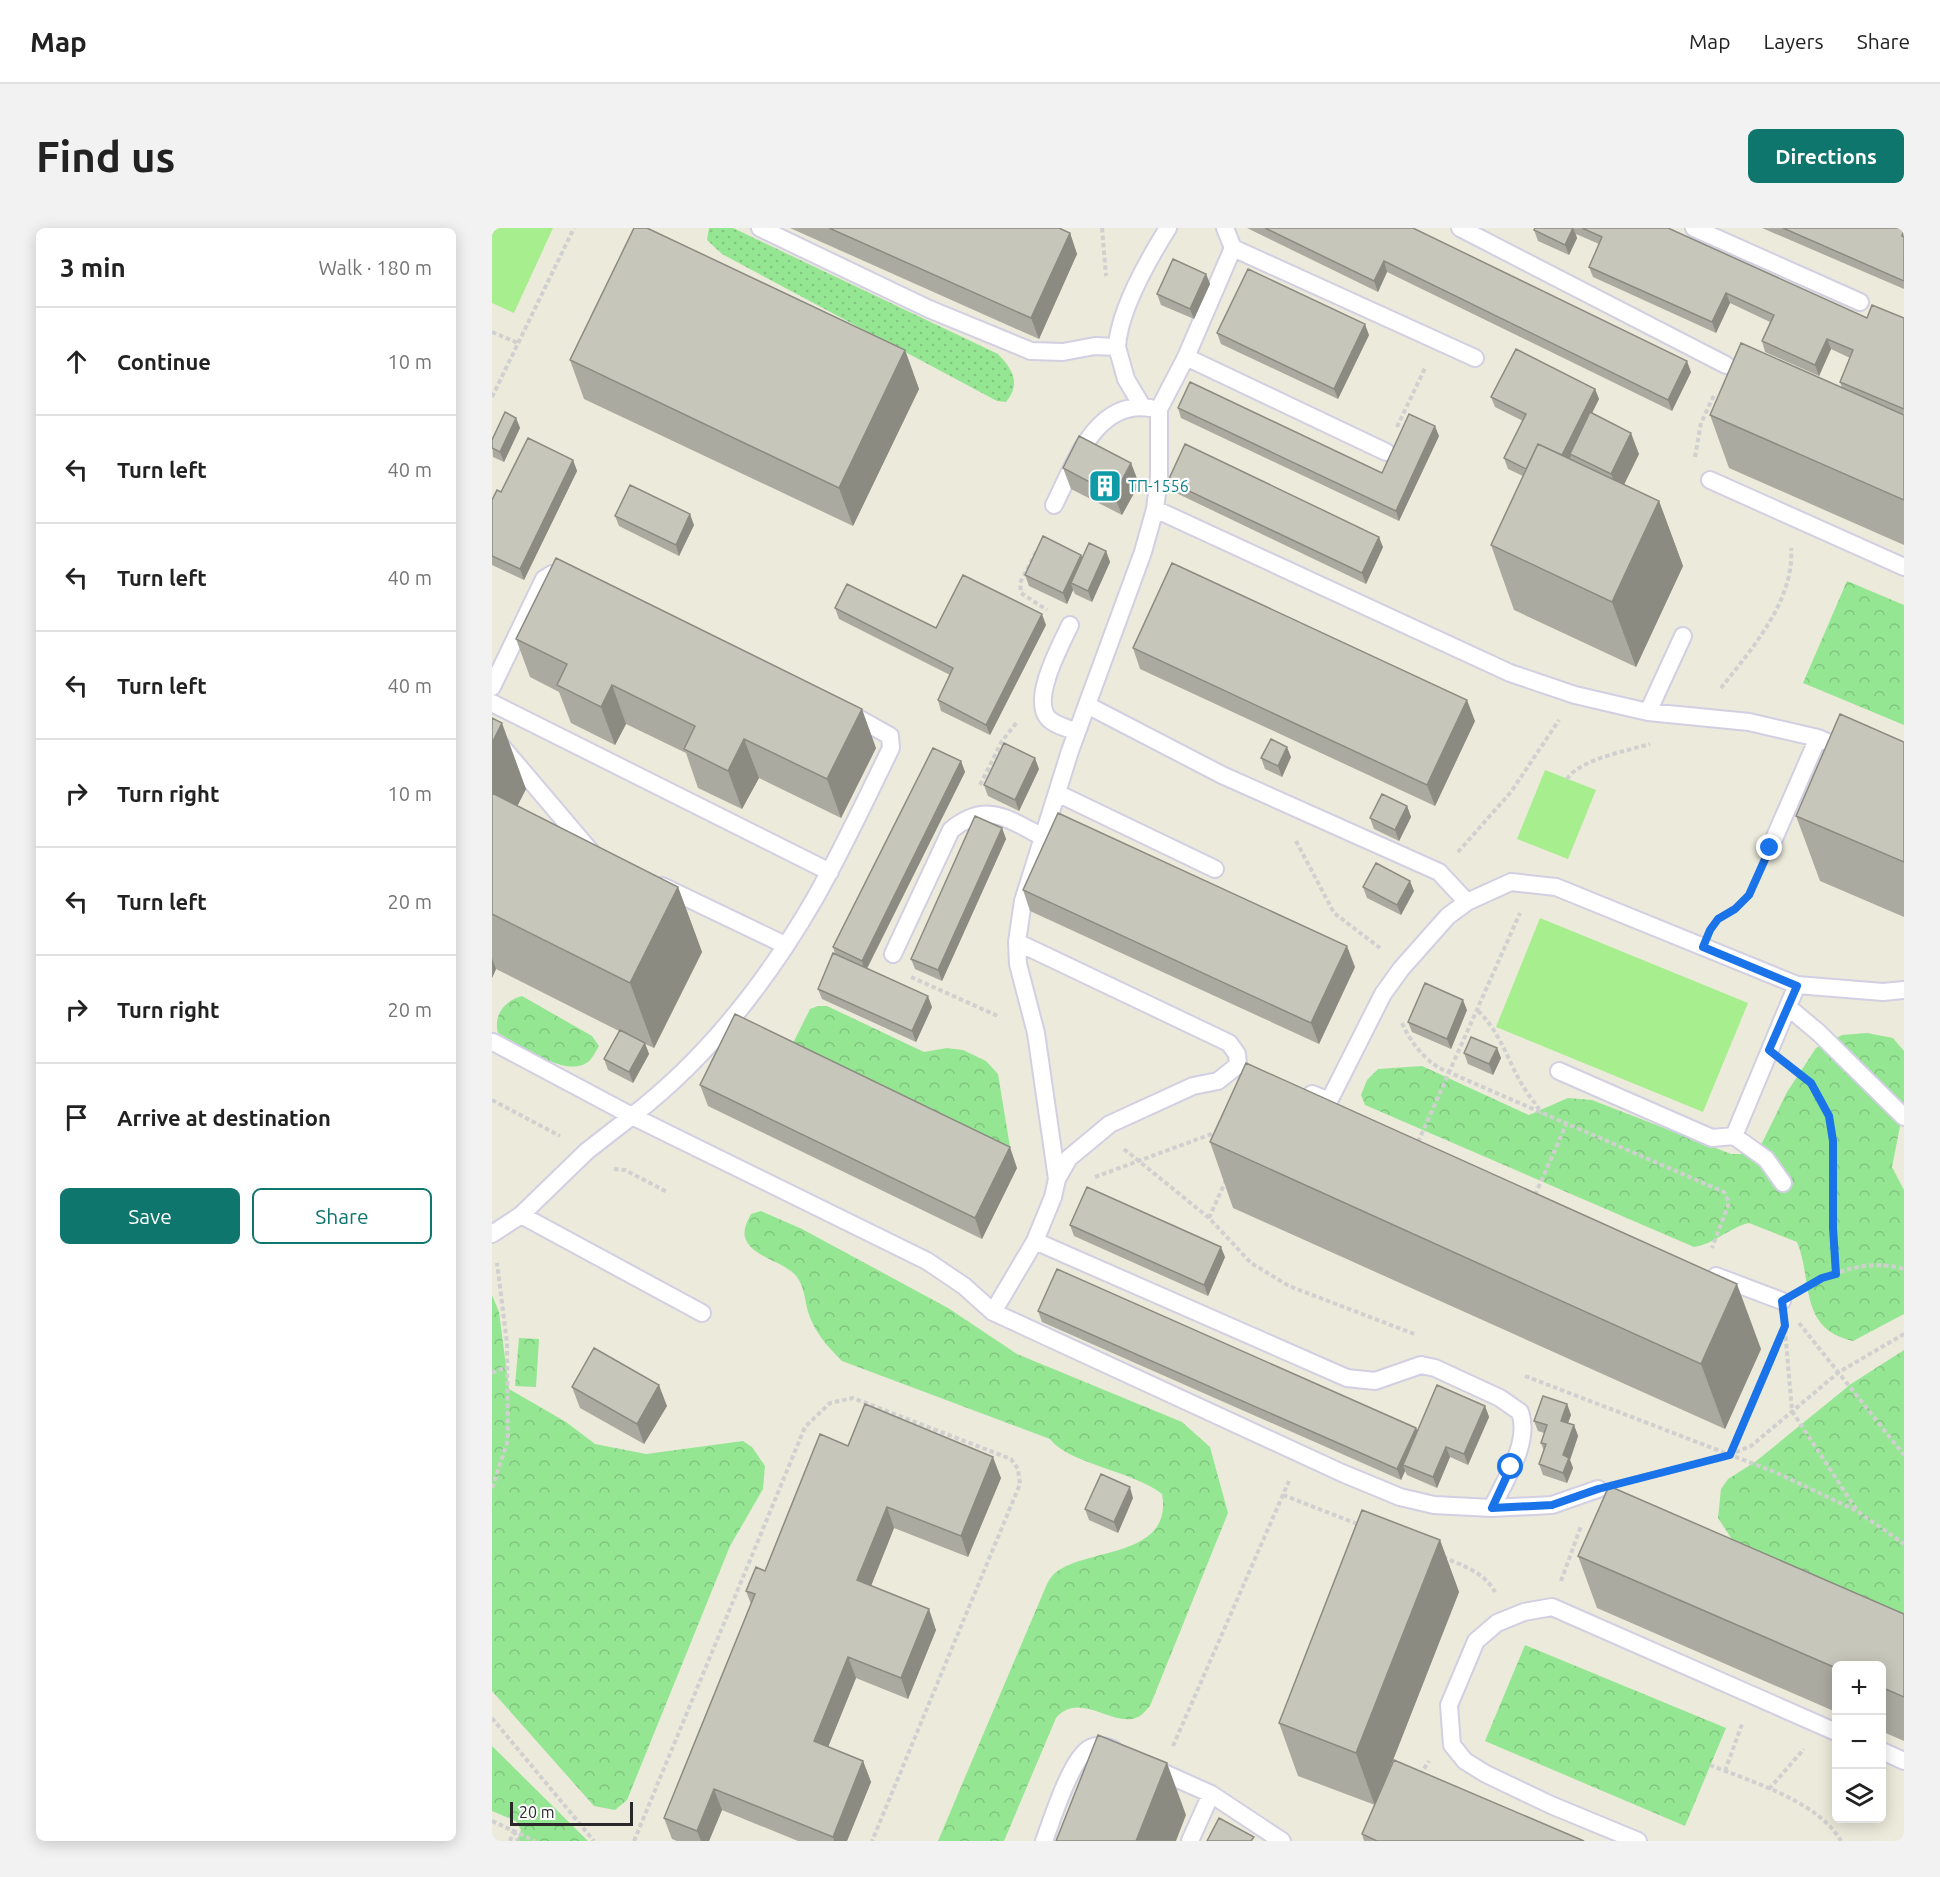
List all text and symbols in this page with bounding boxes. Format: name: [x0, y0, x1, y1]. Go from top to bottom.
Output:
text: Map: [30, 26, 87, 57]
text: Map: [1689, 29, 1730, 53]
text: Layers: [1763, 29, 1824, 53]
text: Share: [1857, 29, 1910, 53]
button: Directions: [1748, 129, 1904, 183]
text: Find us: [36, 133, 175, 180]
text: 3 min: [60, 253, 126, 282]
text: Walk · 180 m: [319, 256, 432, 279]
icon: ahead: [60, 345, 93, 378]
text: Continue: [117, 349, 211, 374]
text: 10 m: [388, 350, 432, 373]
icon: left: [60, 453, 93, 486]
text: Turn left: [117, 457, 207, 482]
text: 40 m: [388, 458, 432, 481]
building icon: ТП-1556: [1087, 468, 1123, 504]
place label: ТП-1556: [1128, 477, 1189, 495]
icon: left: [60, 561, 93, 594]
text: Turn left: [117, 565, 207, 590]
text: 40 m: [388, 566, 432, 589]
icon: left: [60, 669, 93, 702]
text: Turn left: [117, 673, 207, 698]
text: 40 m: [388, 674, 432, 697]
icon: right: [60, 777, 93, 810]
text: Turn right: [117, 781, 219, 806]
text: 10 m: [388, 782, 432, 805]
route end: [1756, 834, 1782, 860]
icon: left: [60, 885, 93, 918]
text: Turn left: [117, 889, 207, 914]
text: 20 m: [388, 890, 432, 913]
icon: right: [60, 993, 93, 1026]
text: Turn right: [117, 997, 219, 1022]
text: 20 m: [388, 998, 432, 1021]
icon: arrive: [60, 1101, 93, 1134]
text: Arrive at destination: [117, 1105, 331, 1130]
button: Save: [60, 1188, 240, 1244]
button: Share: [252, 1188, 432, 1244]
route start: [1497, 1453, 1523, 1479]
map controls: [1832, 1661, 1886, 1823]
button: +: [1832, 1661, 1886, 1715]
button: −: [1832, 1715, 1886, 1769]
button: layers: [1832, 1769, 1886, 1823]
scale bar: [510, 1799, 633, 1826]
text: 20 m: [519, 1803, 555, 1821]

